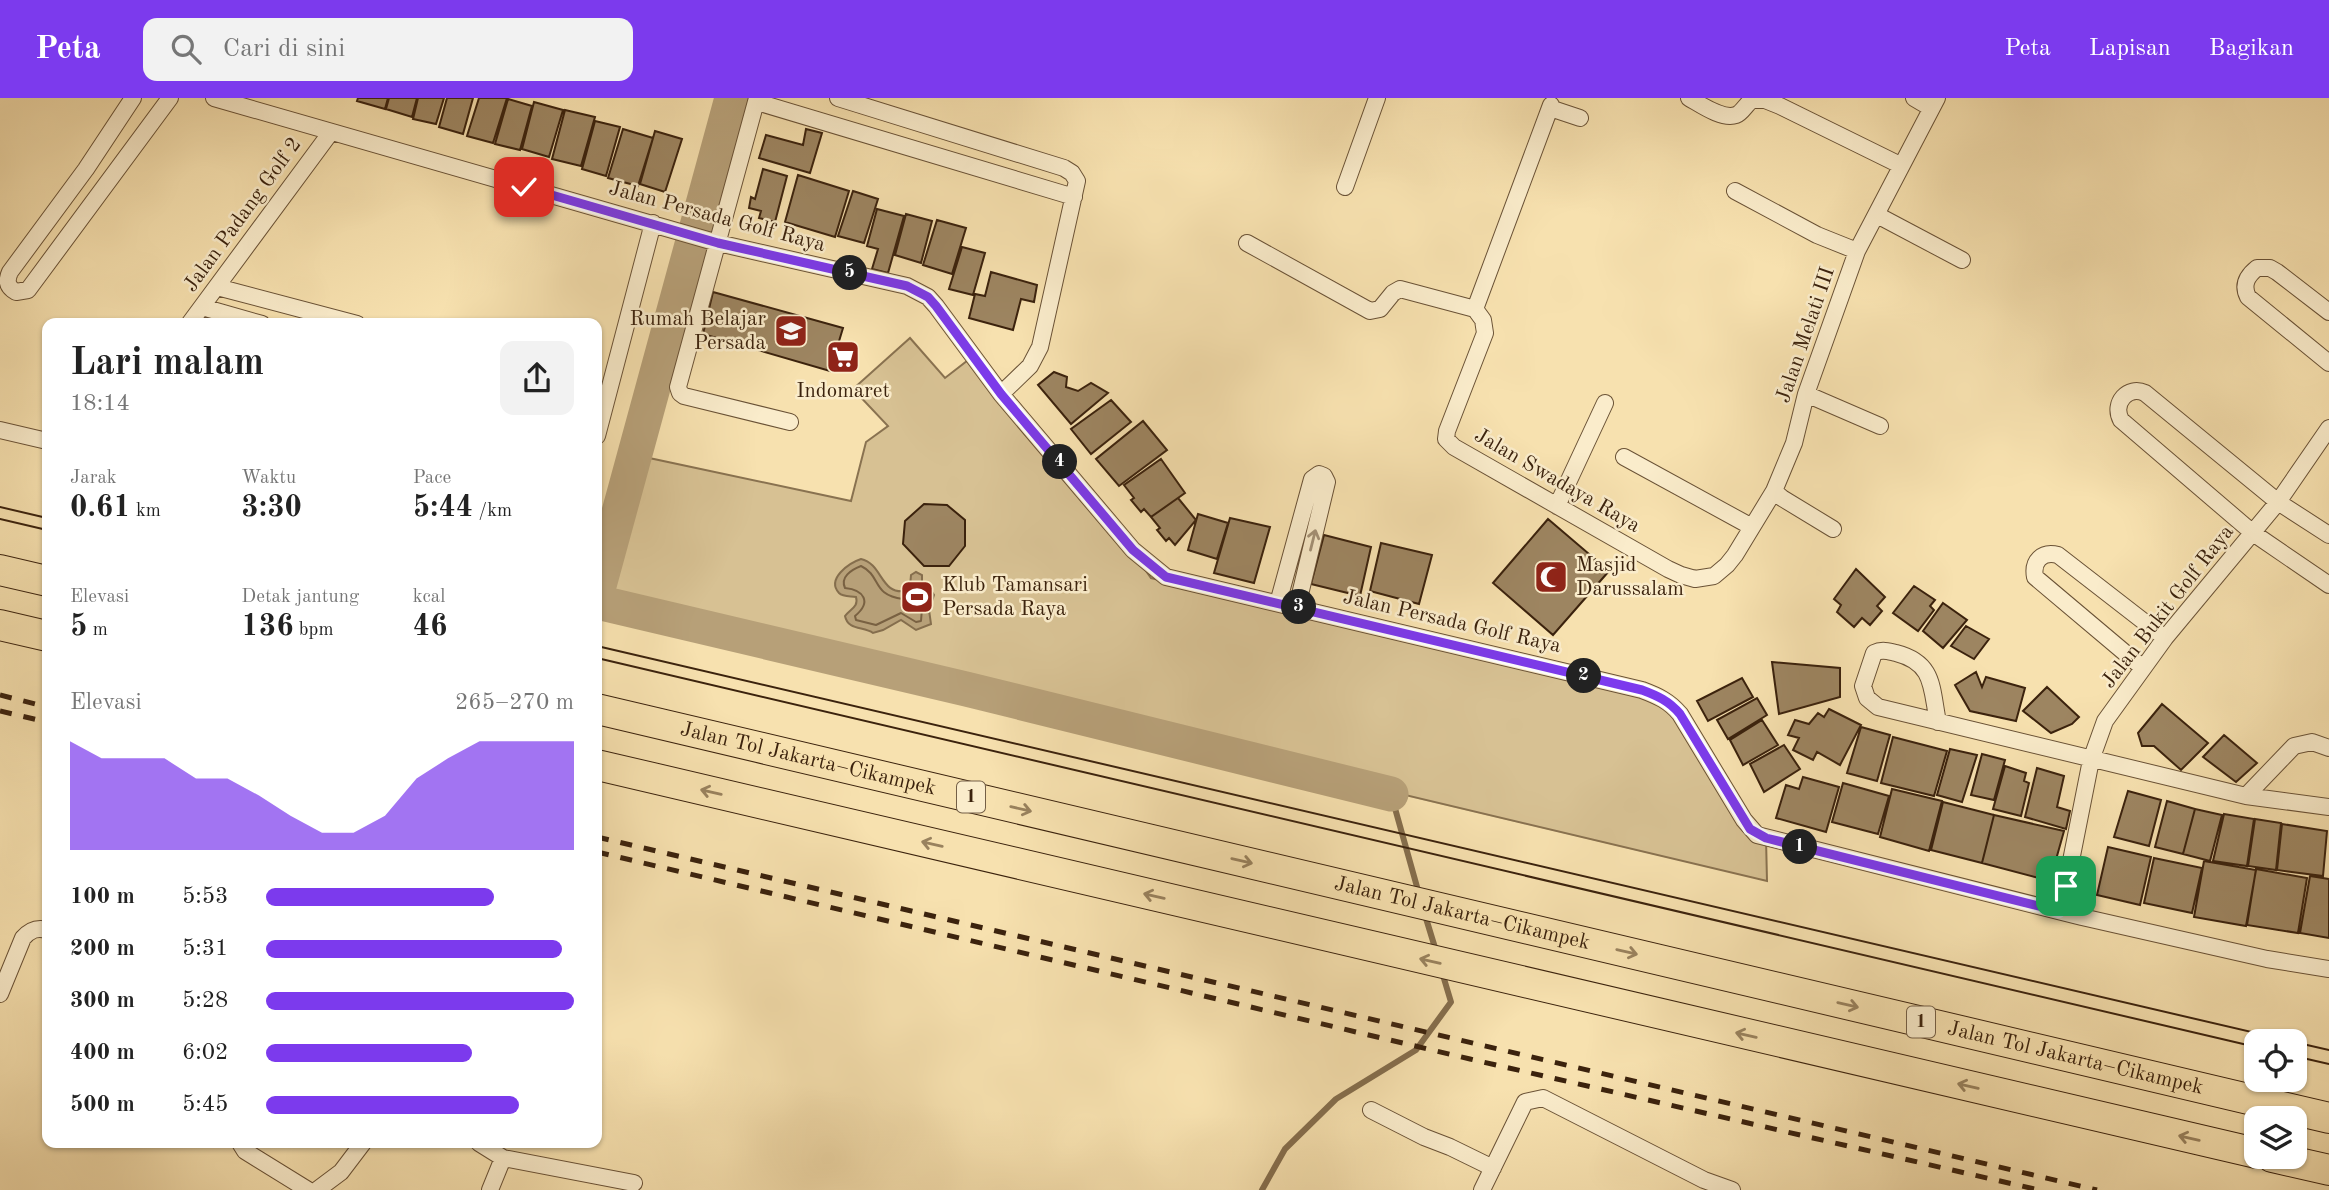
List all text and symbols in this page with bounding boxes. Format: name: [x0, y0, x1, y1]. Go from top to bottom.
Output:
search box: [143, 18, 633, 81]
icon: search: [167, 30, 205, 68]
text: Peta: [35, 33, 101, 66]
text: Cari di sini: [223, 36, 345, 62]
text: Peta: [2004, 37, 2051, 61]
text: Lapisan: [2089, 37, 2171, 61]
text: Bagikan: [2209, 37, 2294, 61]
street label: Jalan Padang Golf 2: [180, 134, 306, 296]
pin: [494, 157, 554, 217]
icon: check: [505, 168, 543, 206]
street label: Jalan Persada Golf Raya: [607, 178, 827, 256]
pin: 5: [832, 256, 868, 290]
text: 5: [844, 263, 855, 282]
street label: Jalan Melati III: [1773, 264, 1839, 406]
place label: Rumah Belajar Persada: [630, 309, 766, 354]
school or university icon: Rumah Belajar Persada: [772, 312, 810, 350]
supermarket icon: Indomaret: [824, 338, 862, 376]
button: share: [500, 341, 574, 415]
text: Lari malam: [70, 345, 264, 383]
place label: Indomaret: [796, 381, 890, 402]
text: 18:14: [70, 392, 130, 415]
street label: Jalan Swadaya Raya: [1471, 425, 1643, 537]
pin: 4: [1042, 444, 1078, 480]
text: 4: [1054, 452, 1065, 471]
text: Jarak: [70, 469, 117, 488]
text: Waktu: [241, 469, 296, 488]
text: Pace: [413, 469, 451, 488]
text: 0.61: [70, 493, 131, 523]
text: 3:30: [241, 493, 302, 523]
text: 5:44: [413, 493, 473, 523]
text: km: [131, 502, 161, 521]
text: /km: [473, 502, 512, 521]
street label: Jalan Bukit Golf Raya: [2098, 522, 2238, 692]
one-way arrow: [1307, 530, 1320, 552]
place label: Masjid Darussalam: [1576, 555, 1684, 600]
mosque icon: Masjid Darussalam: [1532, 558, 1570, 596]
place label: Klub Tamansari Persada Raya: [942, 575, 1088, 620]
sports icon: Klub Tamansari Persada Raya: [898, 578, 936, 616]
street label: Jalan Persada Golf Raya: [1341, 587, 1563, 657]
text: Elevasi: [70, 588, 129, 607]
text: Detak jantung: [241, 588, 359, 607]
text: kcal: [413, 588, 445, 607]
pin: 3: [1282, 589, 1316, 624]
text: 3: [1293, 597, 1304, 616]
text: 5: [70, 612, 87, 642]
text: 136: [241, 612, 294, 642]
text: 46: [413, 612, 447, 642]
text: m: [87, 621, 108, 640]
text: bpm: [294, 621, 334, 640]
pin: 2: [1566, 658, 1602, 694]
text: 2: [1578, 666, 1589, 685]
text: Elevasi: [70, 691, 142, 714]
text: 265–270 m: [455, 691, 574, 714]
street label: Jalan Tol Jakarta–Cikampek: [678, 719, 938, 799]
road number: 1: [957, 782, 985, 812]
one-way arrow: [700, 785, 723, 798]
one-way arrow: [1009, 803, 1032, 816]
pin: 1: [1783, 830, 1818, 864]
one-way arrow: [921, 837, 944, 850]
text: 1: [1794, 837, 1805, 856]
one-way arrow: [1231, 855, 1253, 868]
pin: [2036, 856, 2096, 916]
icon: arrive: [2047, 867, 2085, 905]
street label: Jalan Tol Jakarta–Cikampek: [1332, 873, 1592, 954]
text: 100 m: [70, 885, 135, 908]
text: 5:53: [182, 885, 228, 908]
one-way arrow: [1143, 889, 1166, 902]
text: 200 m: [70, 937, 135, 960]
text: 5:31: [182, 937, 228, 960]
one-way arrow: [1615, 946, 1638, 960]
one-way arrow: [1419, 954, 1442, 967]
text: 300 m: [70, 989, 135, 1012]
text: 5:28: [182, 989, 228, 1012]
one-way arrow: [1836, 999, 1859, 1012]
road number: 1: [1907, 1006, 1935, 1038]
street label: Jalan Tol Jakarta–Cikampek: [1945, 1018, 2205, 1098]
one-way arrow: [1735, 1028, 1758, 1041]
map controls: [2244, 1029, 2307, 1169]
button: locate: [2244, 1029, 2307, 1092]
text: 400 m: [70, 1041, 135, 1064]
text: 6:02: [182, 1041, 228, 1064]
one-way arrow: [1957, 1079, 1980, 1092]
text: 500 m: [70, 1093, 135, 1116]
text: 5:45: [182, 1093, 228, 1116]
button: layers: [2244, 1106, 2307, 1169]
one-way arrow: [2178, 1130, 2201, 1144]

